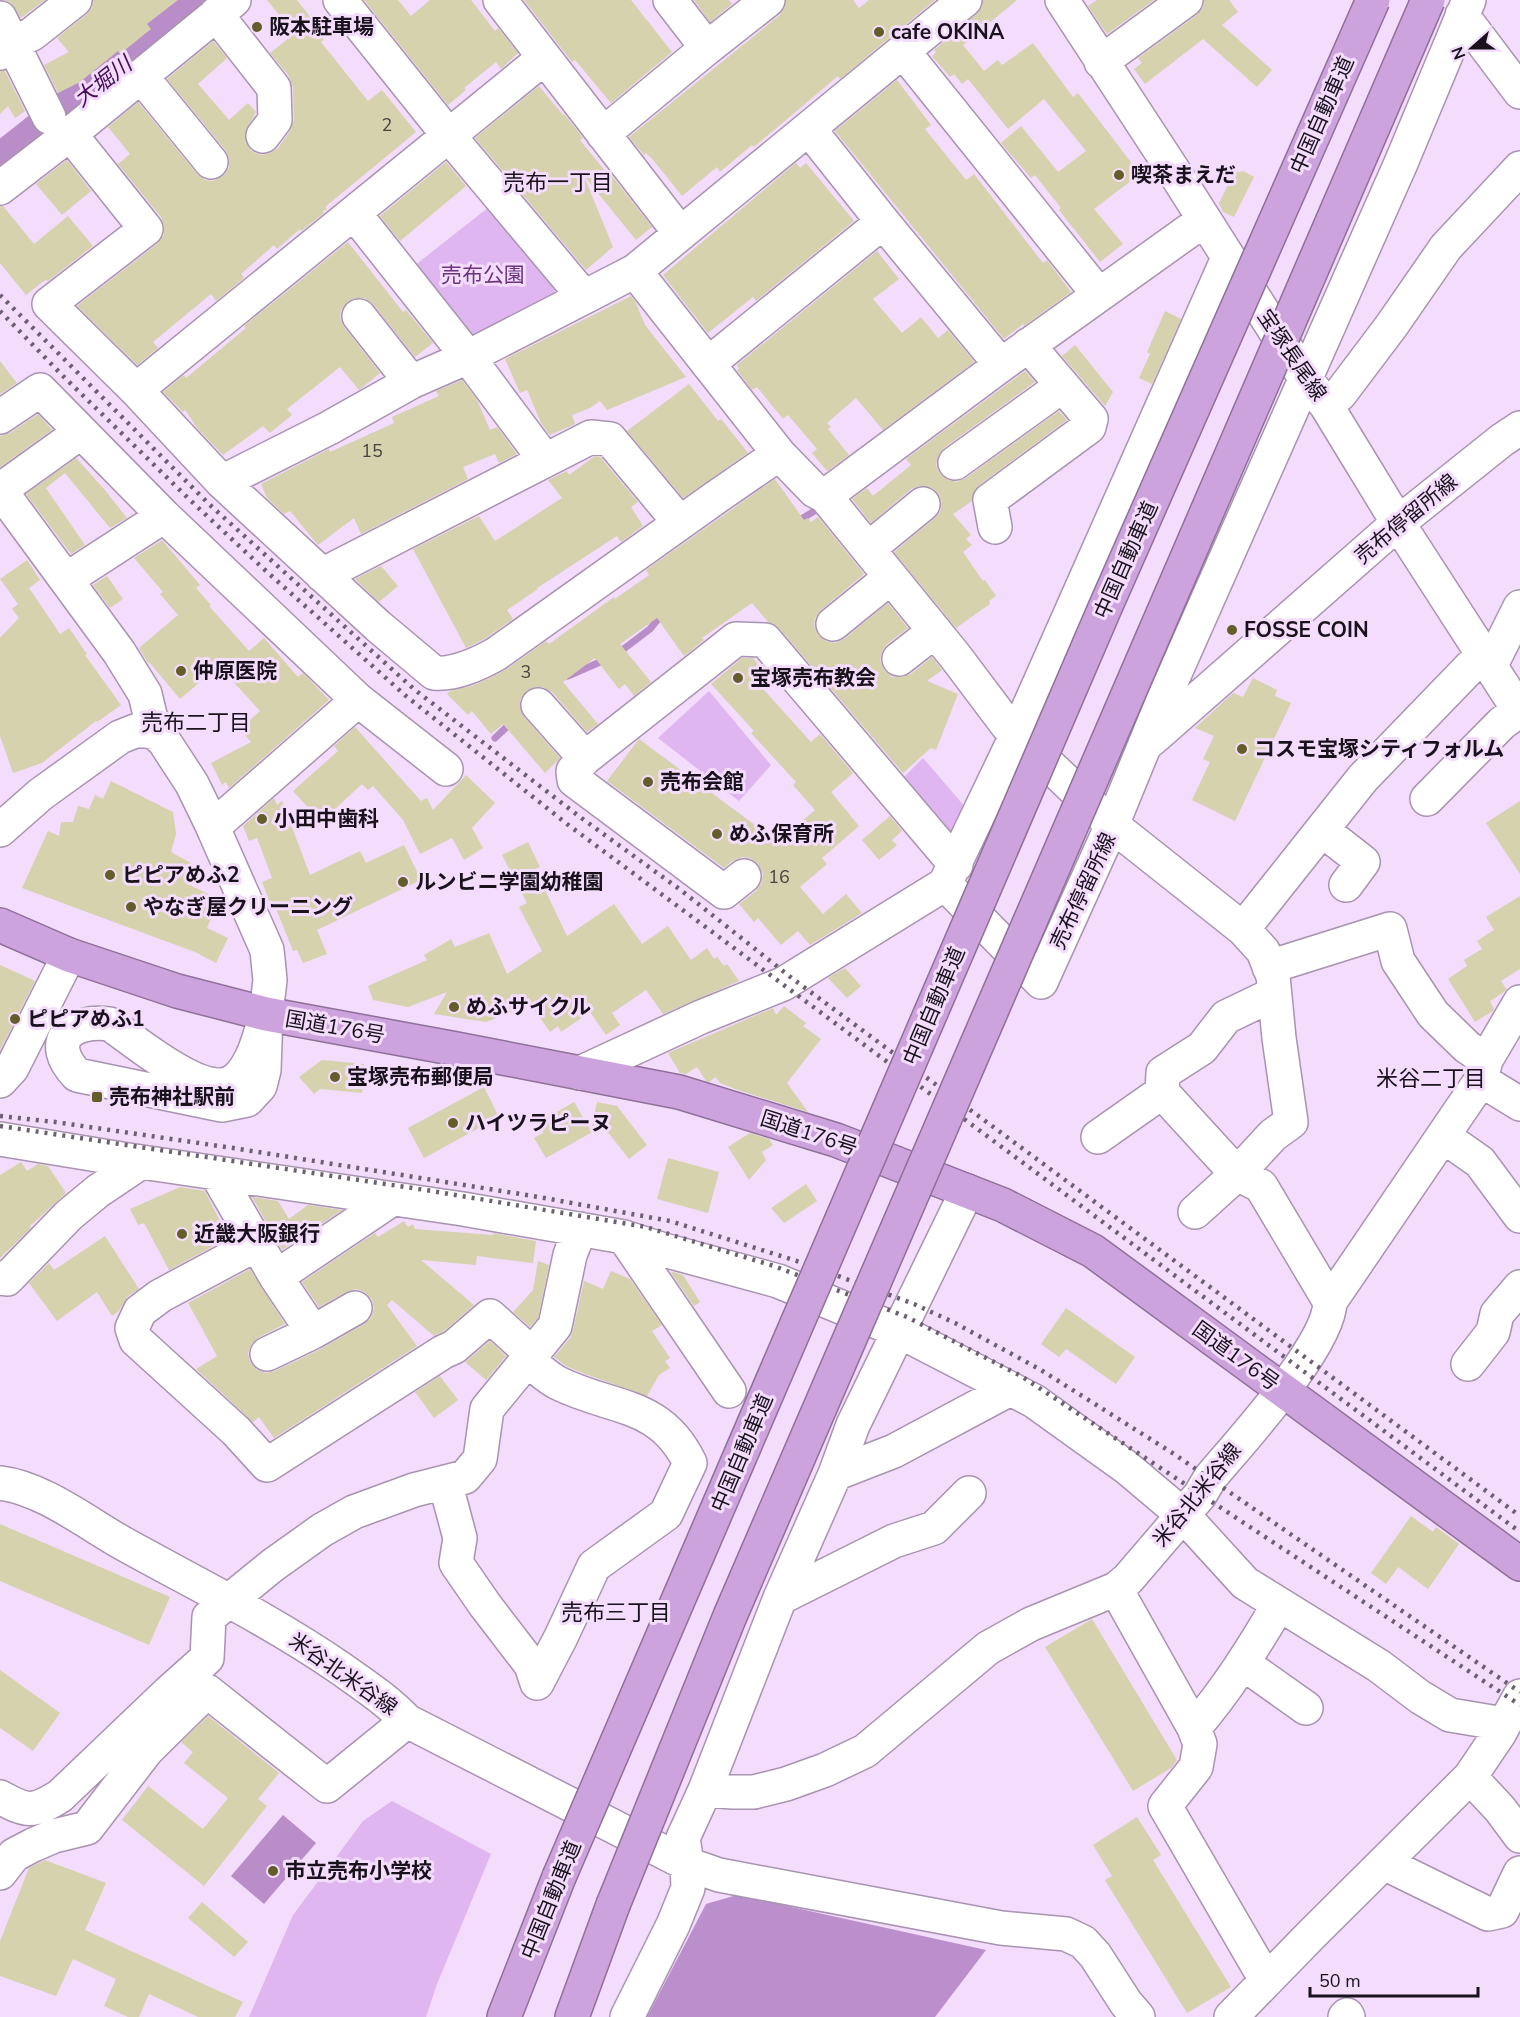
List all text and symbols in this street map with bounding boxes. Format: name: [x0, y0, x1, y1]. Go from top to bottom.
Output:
place label: 阪本駐車場: [269, 13, 374, 41]
place label: cafe OKINA: [891, 18, 1005, 46]
north arrow: [1442, 18, 1502, 78]
marker: 阪本駐車場: [250, 20, 264, 34]
marker: cafe OKINA: [872, 25, 886, 39]
text: N: [1447, 43, 1471, 63]
water label: 大堀川: [68, 49, 140, 114]
street label: 中国自動車道: [1284, 52, 1360, 178]
house number: 2: [382, 113, 392, 137]
place label: 喫茶まえだ: [1131, 161, 1236, 189]
district label: 売布一丁目: [503, 168, 613, 198]
marker: 喫茶まえだ: [1112, 168, 1126, 182]
park label: 売布公園: [441, 261, 525, 289]
street label: 宝塚長尾線: [1251, 304, 1333, 406]
house number: 15: [361, 439, 383, 463]
street label: 売布停留所線: [1349, 468, 1463, 570]
street label: 中国自動車道: [1088, 497, 1164, 623]
place label: FOSSE COIN: [1244, 616, 1369, 644]
marker: FOSSE COIN: [1225, 623, 1239, 637]
place label: 仲原医院: [193, 657, 277, 685]
house number: 3: [521, 660, 531, 684]
marker: 仲原医院: [174, 664, 188, 678]
place label: 宝塚売布教会: [750, 664, 876, 692]
marker: 宝塚売布教会: [731, 671, 745, 685]
district label: 売布二丁目: [141, 708, 251, 738]
place label: コスモ宝塚シティフォルム: [1254, 735, 1504, 763]
marker: コスモ宝塚シティフォルム: [1235, 742, 1249, 756]
place label: 売布会館: [660, 768, 744, 796]
marker: 売布会館: [641, 775, 655, 789]
place label: 小田中歯科: [274, 805, 379, 833]
marker: 小田中歯科: [255, 812, 269, 826]
place label: めふ保育所: [729, 820, 834, 848]
marker: めふ保育所: [710, 827, 724, 841]
street label: 売布停留所線: [1044, 828, 1122, 954]
place label: ピピアめふ2: [122, 861, 240, 889]
house number: 16: [768, 865, 790, 889]
marker: ピピアめふ2: [103, 868, 117, 882]
place label: ルンビニ学園幼稚園: [415, 868, 604, 896]
marker: ルンビニ学園幼稚園: [396, 875, 410, 889]
place label: やなぎ屋クリーニング: [143, 893, 353, 921]
marker: やなぎ屋クリーニング: [124, 900, 138, 914]
street label: 中国自動車道: [896, 943, 972, 1069]
place label: めふサイクル: [466, 993, 591, 1021]
marker: めふサイクル: [447, 1000, 461, 1014]
street label: 国道176号: [283, 1004, 387, 1050]
place label: ピピアめふ1: [27, 1005, 145, 1033]
marker: ピピアめふ1: [8, 1012, 22, 1026]
place label: 宝塚売布郵便局: [347, 1063, 494, 1091]
district label: 米谷二丁目: [1376, 1064, 1486, 1094]
marker: 宝塚売布郵便局: [328, 1070, 342, 1084]
place label: 売布神社駅前: [109, 1083, 235, 1111]
marker: 売布神社駅前: [90, 1090, 104, 1104]
street label: 国道176号: [757, 1104, 861, 1162]
place label: ハイツラピーヌ: [465, 1109, 612, 1137]
marker: ハイツラピーヌ: [446, 1116, 460, 1130]
place label: 近畿大阪銀行: [194, 1220, 320, 1248]
marker: 近畿大阪銀行: [175, 1227, 189, 1241]
street label: 国道176号: [1187, 1315, 1285, 1397]
street label: 中国自動車道: [704, 1390, 780, 1516]
street label: 米谷北米谷線: [1146, 1437, 1248, 1553]
district label: 売布三丁目: [561, 1598, 671, 1628]
street label: 米谷北米谷線: [283, 1626, 403, 1722]
street label: 中国自動車道: [514, 1836, 588, 1964]
place label: 市立売布小学校: [285, 1857, 432, 1885]
marker: 市立売布小学校: [266, 1864, 280, 1878]
scale bar: [1310, 1960, 1478, 1998]
text: 50 m: [1319, 1969, 1361, 1993]

